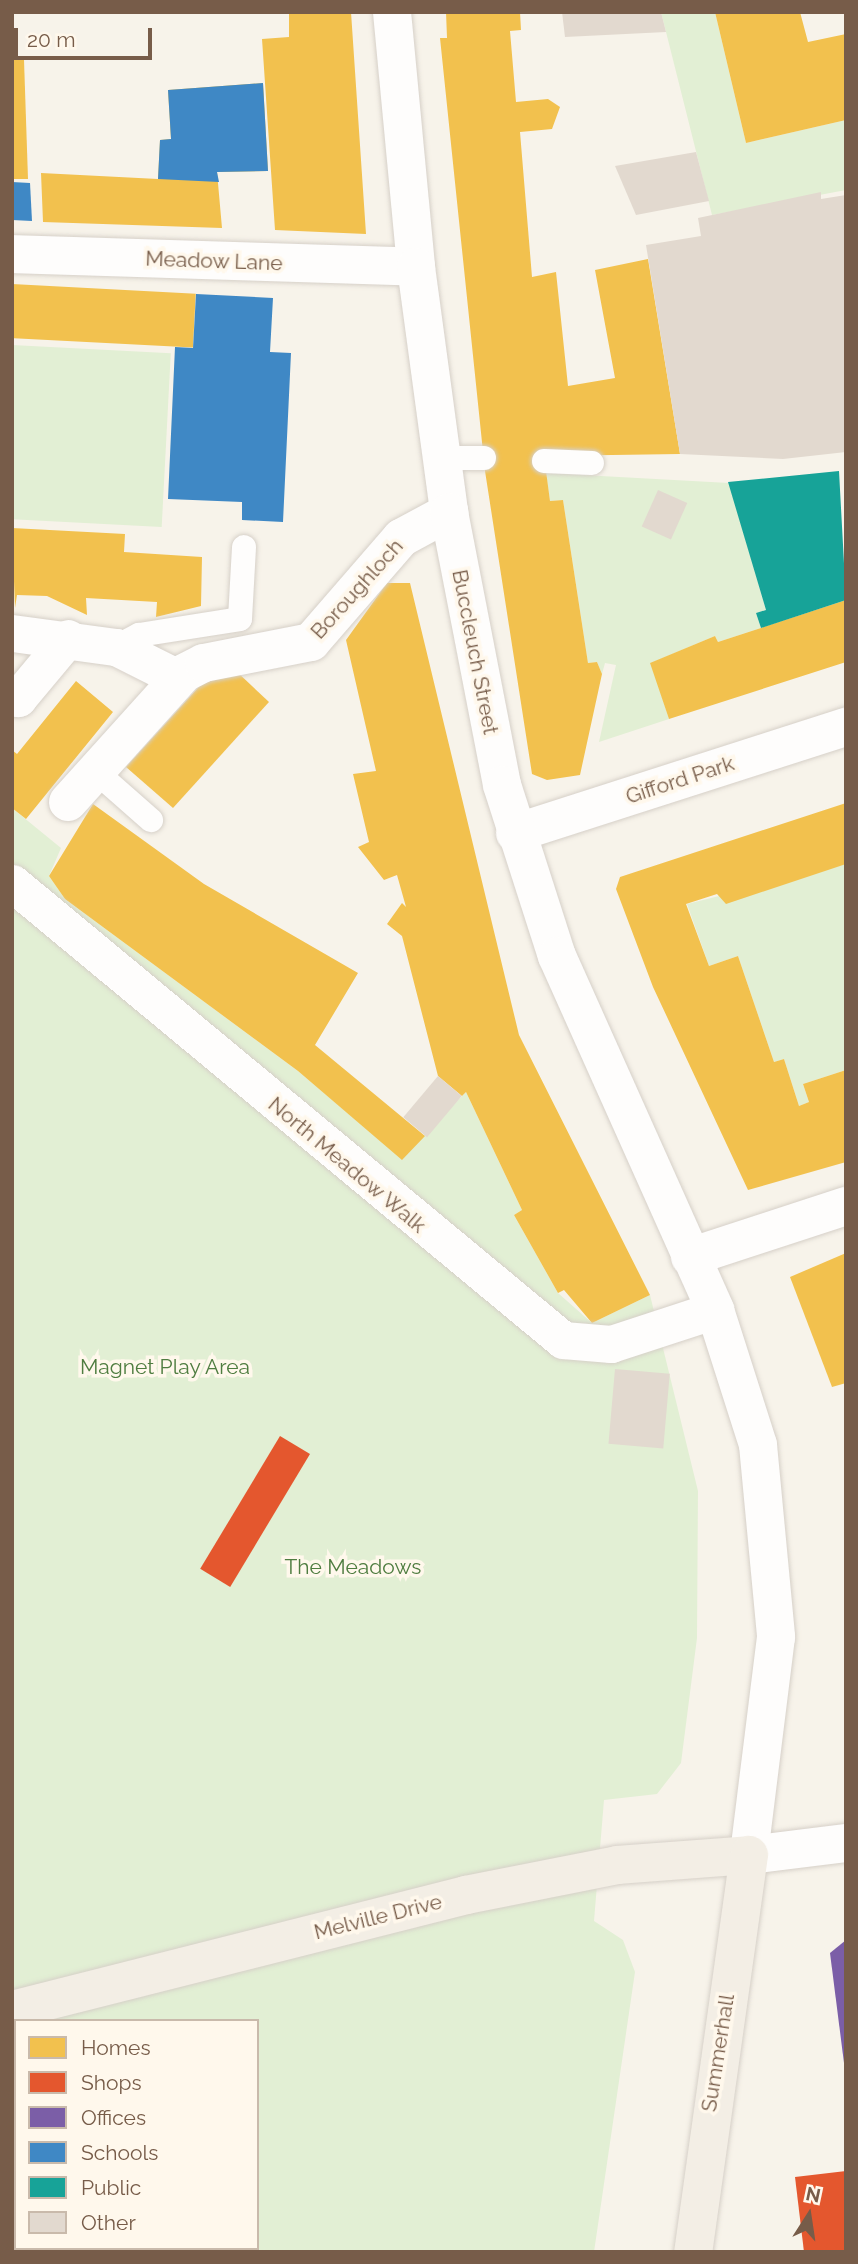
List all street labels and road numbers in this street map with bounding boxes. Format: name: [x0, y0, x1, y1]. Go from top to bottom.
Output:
street label: Meadow Lane: [145, 246, 283, 276]
street label: Boroughloch: [306, 534, 408, 644]
street label: Buccleuch Street: [447, 567, 503, 737]
street label: Gifford Park: [623, 751, 737, 809]
street label: North Meadow Walk: [263, 1091, 431, 1239]
street label: Melville Drive: [311, 1889, 445, 1945]
street label: Summerhall: [696, 1992, 740, 2114]

